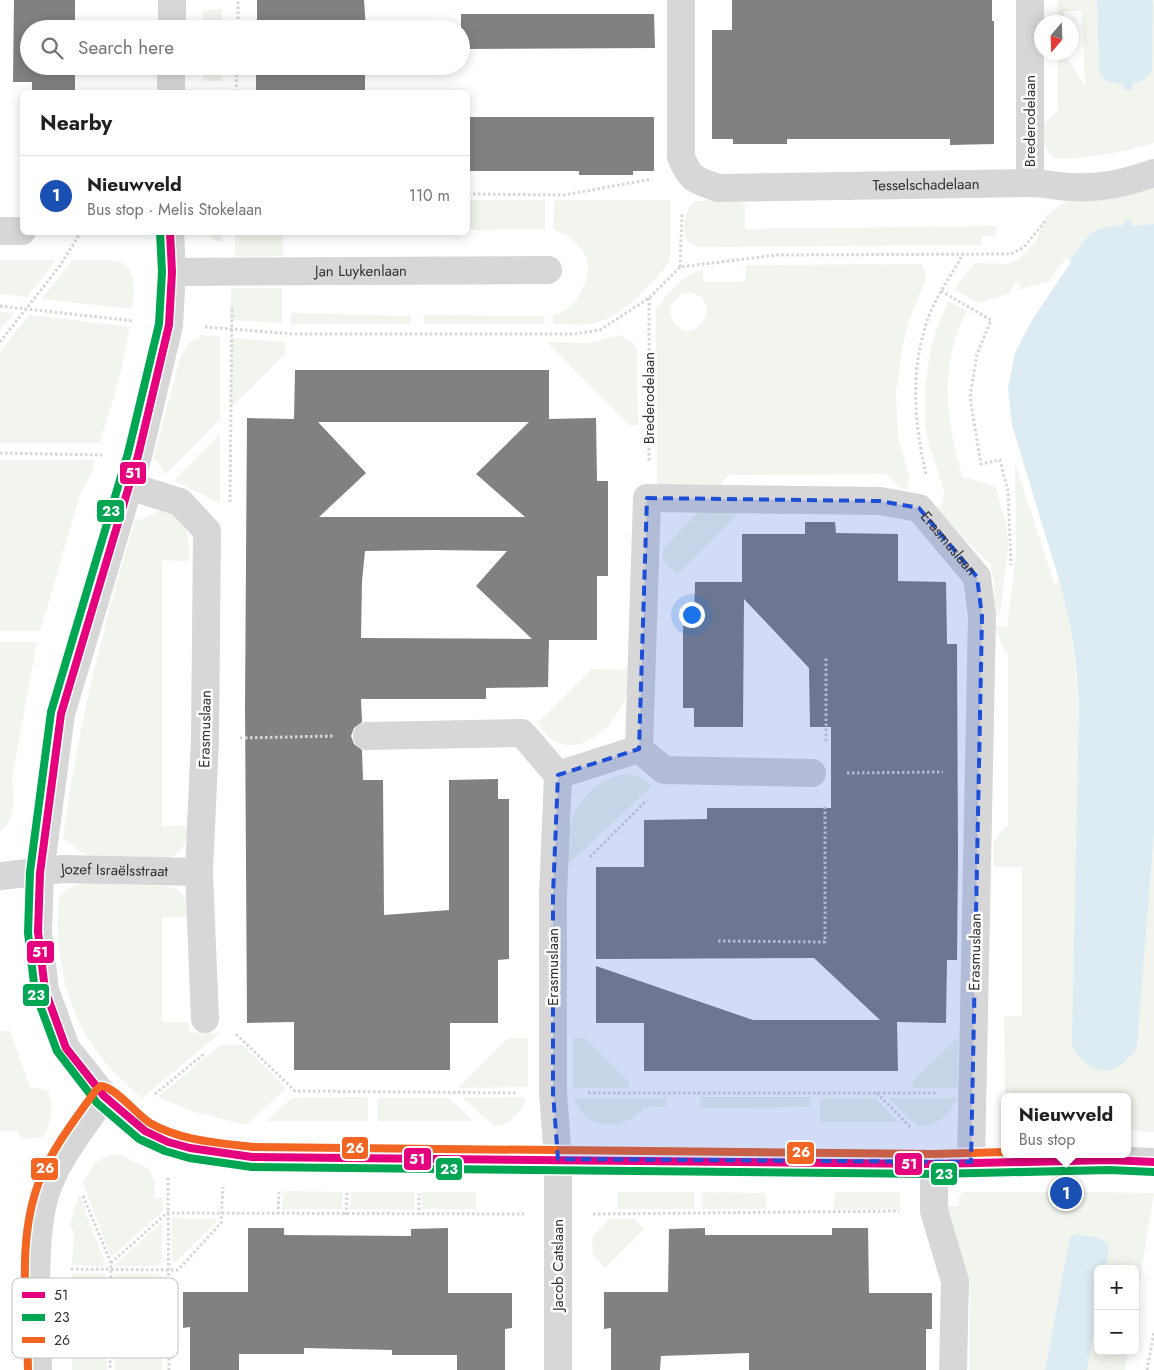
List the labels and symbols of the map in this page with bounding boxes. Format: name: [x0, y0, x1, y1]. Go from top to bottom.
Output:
north arrow: [1034, 15, 1079, 60]
street label: Brederodelaan: [1019, 75, 1041, 167]
street label: Tesselschadelaan: [872, 173, 980, 197]
street label: Jan Luykenlaan: [313, 260, 407, 282]
street label: Brederodelaan: [638, 352, 660, 444]
line badge: 51: [119, 461, 147, 485]
text: 51: [125, 463, 141, 483]
line badge: 23: [96, 499, 125, 523]
text: 23: [102, 501, 120, 521]
street label: Erasmuslaan: [915, 506, 982, 580]
your location: [679, 602, 705, 628]
street label: Erasmuslaan: [193, 690, 217, 768]
street label: Jozef Israëlsstraat: [58, 858, 169, 882]
street label: Erasmuslaan: [963, 913, 987, 991]
street label: Erasmuslaan: [542, 928, 564, 1006]
line badge: 51: [26, 940, 55, 964]
text: 51: [32, 942, 48, 962]
line badge: 23: [22, 983, 50, 1007]
text: 23: [27, 985, 45, 1005]
line badge: 26: [341, 1136, 369, 1160]
text: 26: [346, 1138, 364, 1158]
line badge: 26: [786, 1141, 815, 1165]
text: 26: [792, 1142, 810, 1162]
line badge: 51: [403, 1147, 432, 1171]
text: 51: [409, 1149, 425, 1169]
line badge: 51: [894, 1152, 923, 1176]
text: 51: [901, 1154, 917, 1174]
line badge: 26: [30, 1157, 59, 1181]
line badge: 23: [435, 1157, 463, 1181]
text: 26: [36, 1158, 54, 1178]
text: 23: [440, 1159, 458, 1179]
line badge: 23: [930, 1162, 958, 1186]
text: 23: [935, 1164, 953, 1184]
pin: 1: [1050, 1174, 1082, 1212]
street label: Jacob Catslaan: [547, 1219, 569, 1313]
legend: [12, 1278, 178, 1358]
text: 51: [54, 1285, 68, 1305]
text: 23: [54, 1307, 70, 1327]
text: 26: [54, 1330, 70, 1350]

